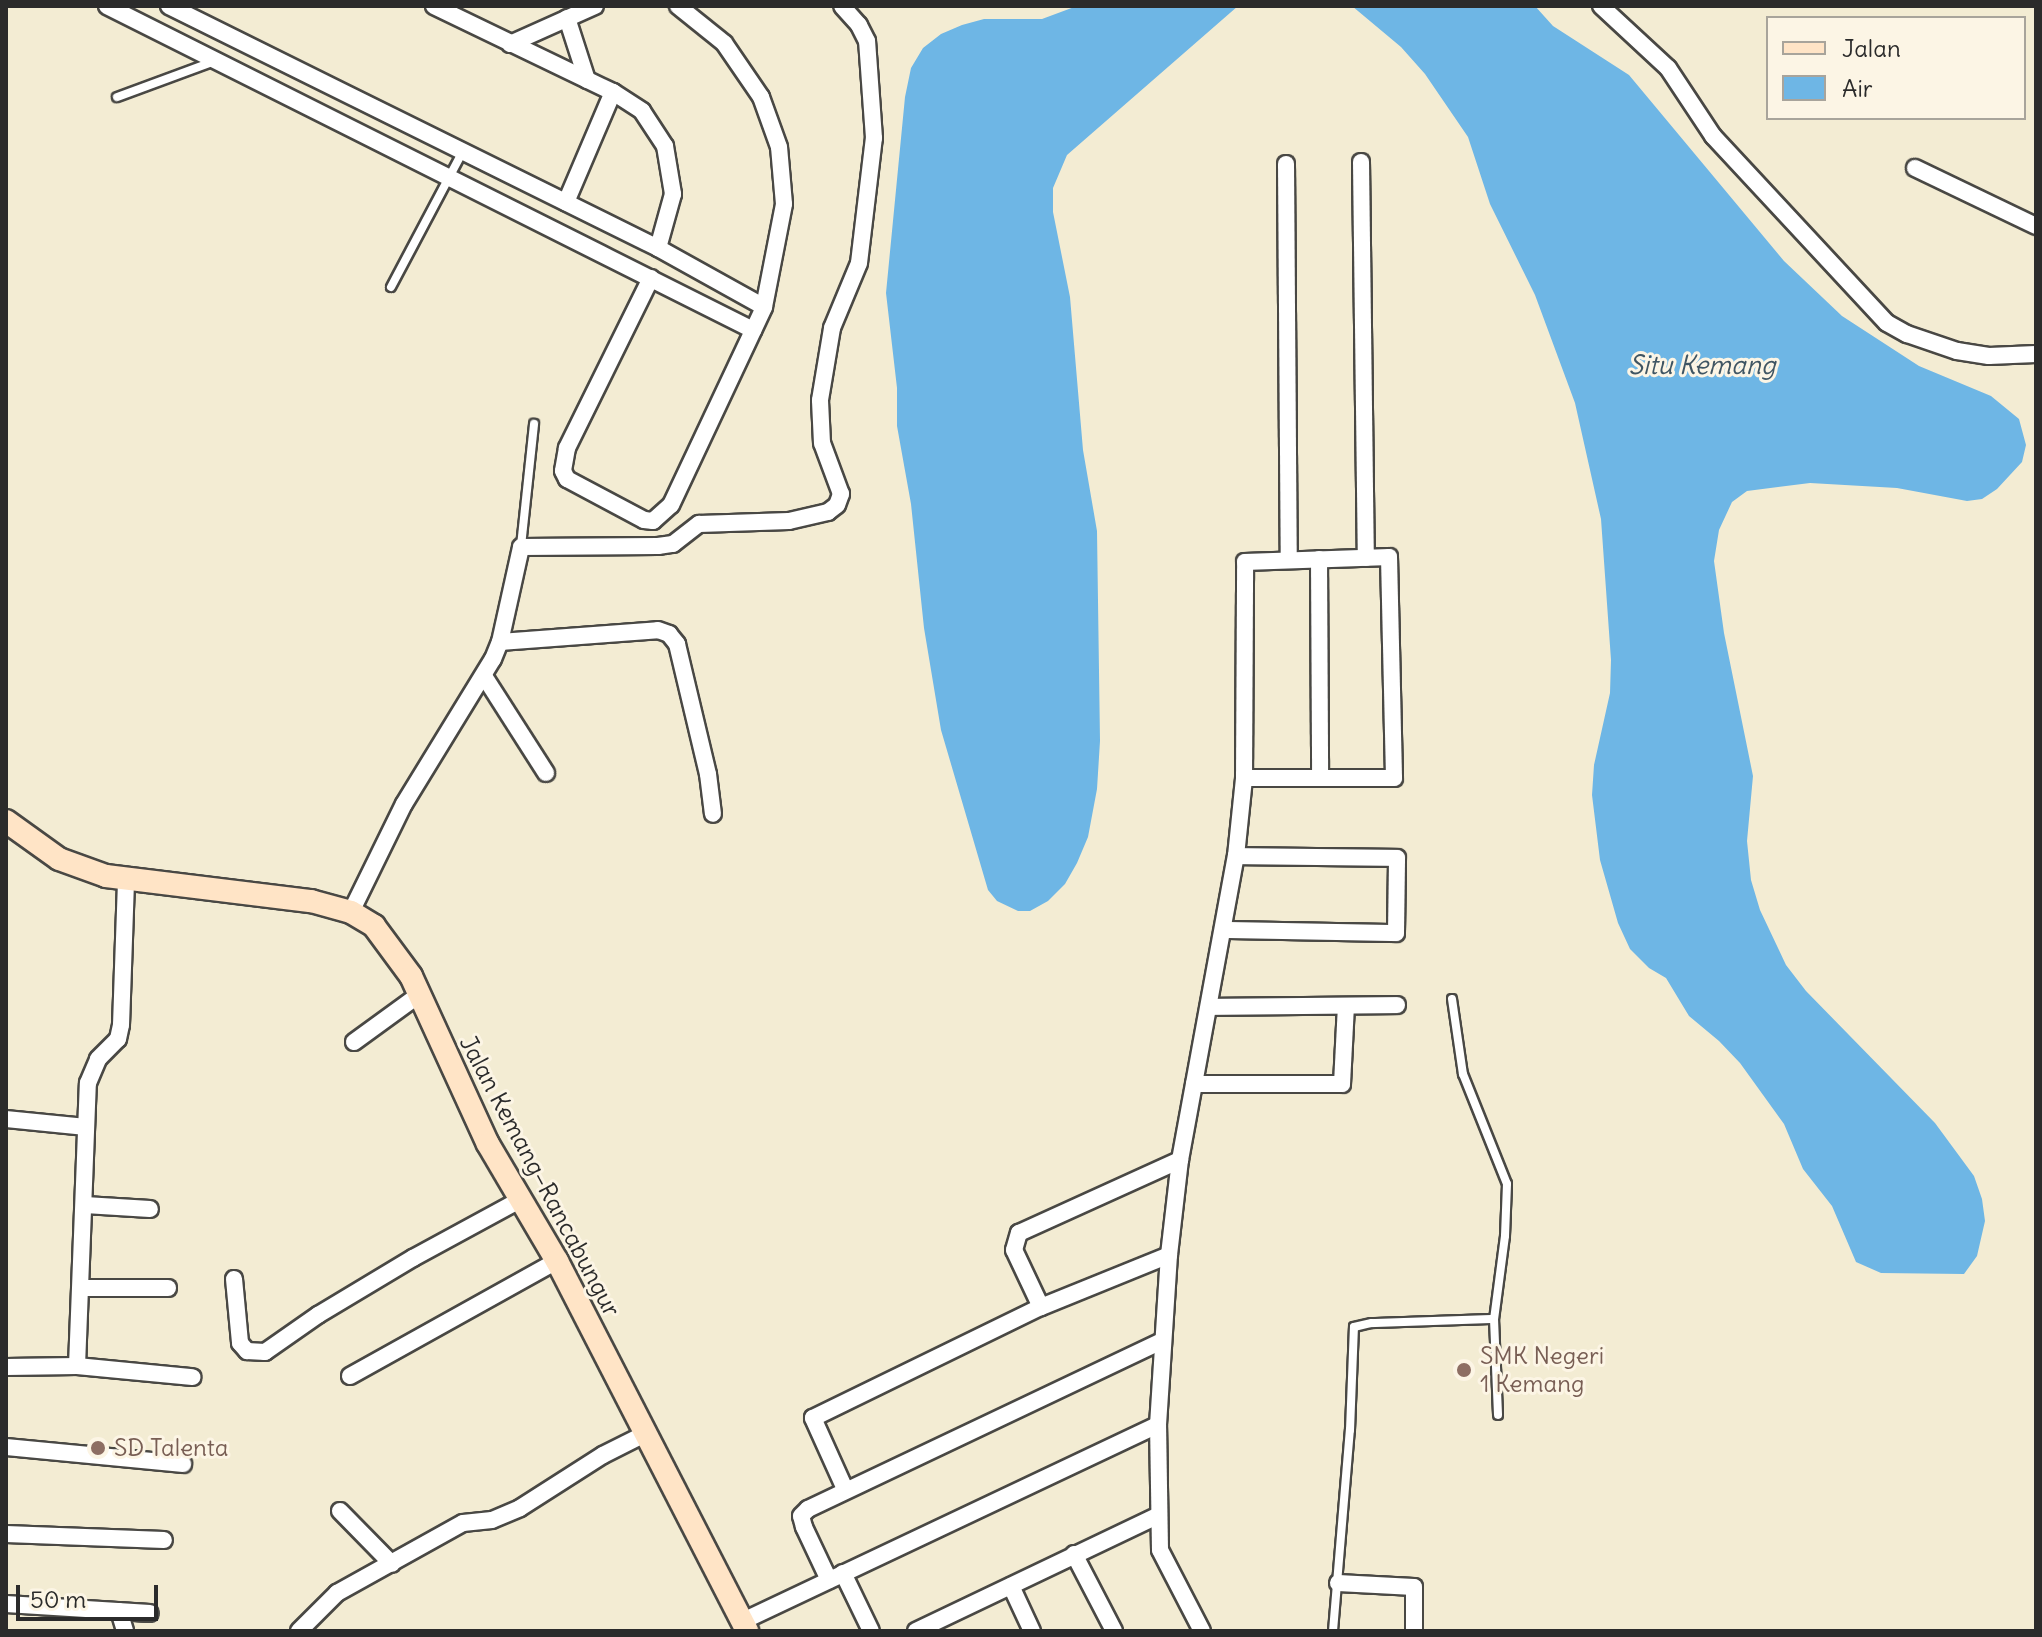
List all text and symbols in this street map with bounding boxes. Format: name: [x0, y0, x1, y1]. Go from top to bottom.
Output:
legend: [1766, 16, 2026, 120]
text: Jalan: [1842, 33, 1901, 63]
text: Air: [1842, 73, 1873, 103]
water label: Situ Kemang: [1628, 349, 1776, 381]
street label: Jalan Kemang–Rancabungur: [454, 1031, 626, 1321]
place label: SMK Negeri 1 Kemang: [1480, 1342, 1604, 1398]
marker: SMK Negeri 1 Kemang: [1455, 1361, 1473, 1379]
place label: SD Talenta: [114, 1434, 229, 1462]
marker: SD Talenta: [89, 1439, 107, 1457]
scale bar: [20, 1569, 162, 1619]
text: 50 m: [30, 1584, 86, 1614]

